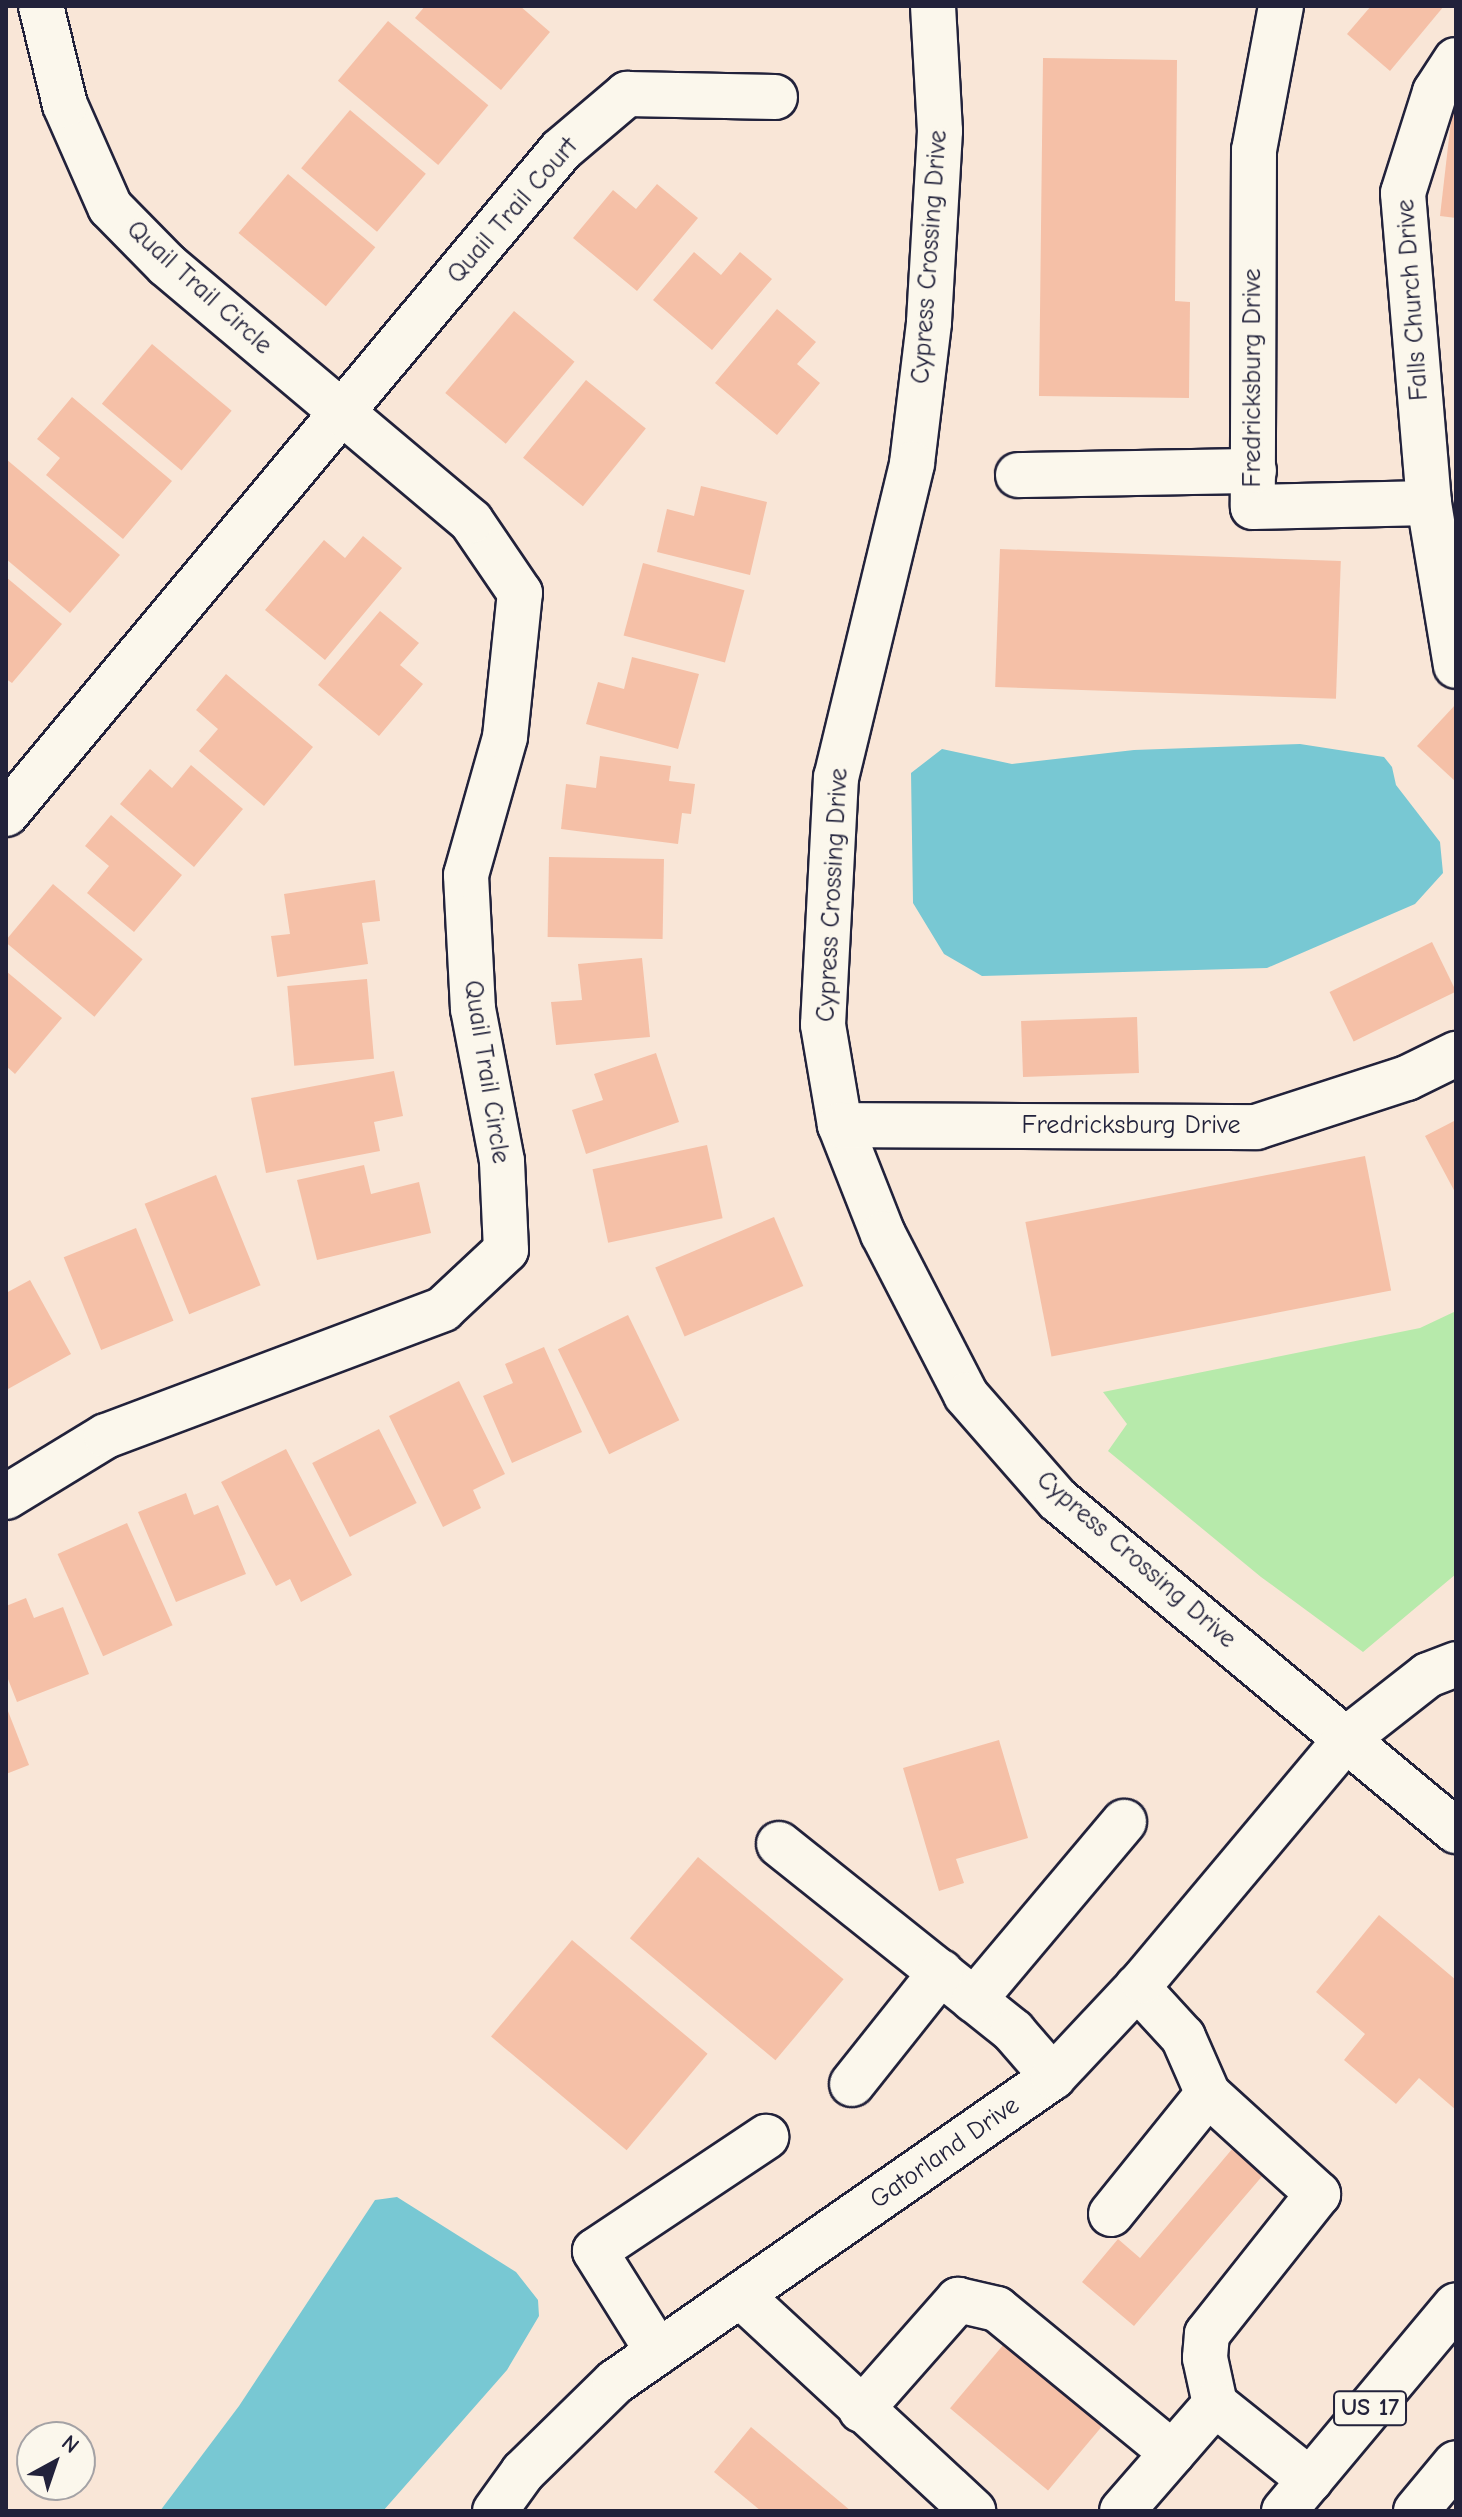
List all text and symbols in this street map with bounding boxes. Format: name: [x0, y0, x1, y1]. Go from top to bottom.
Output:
street label: Cypress Crossing Drive: [906, 129, 954, 385]
street label: Quail Trail Court: [441, 132, 585, 290]
street label: Falls Church Drive: [1390, 198, 1436, 402]
street label: Quail Trail Circle: [120, 214, 278, 362]
street label: Fredricksburg Drive: [1237, 269, 1269, 487]
street label: Cypress Crossing Drive: [811, 767, 855, 1023]
street label: Quail Trail Circle: [456, 978, 516, 1166]
street label: Fredricksburg Drive: [1022, 1110, 1240, 1142]
street label: Cypress Crossing Drive: [1030, 1465, 1242, 1655]
street label: Gatorland Drive: [865, 2090, 1025, 2216]
road number: US 17: [1332, 2388, 1408, 2428]
north arrow: [16, 2421, 96, 2501]
text: N: [56, 2430, 84, 2459]

